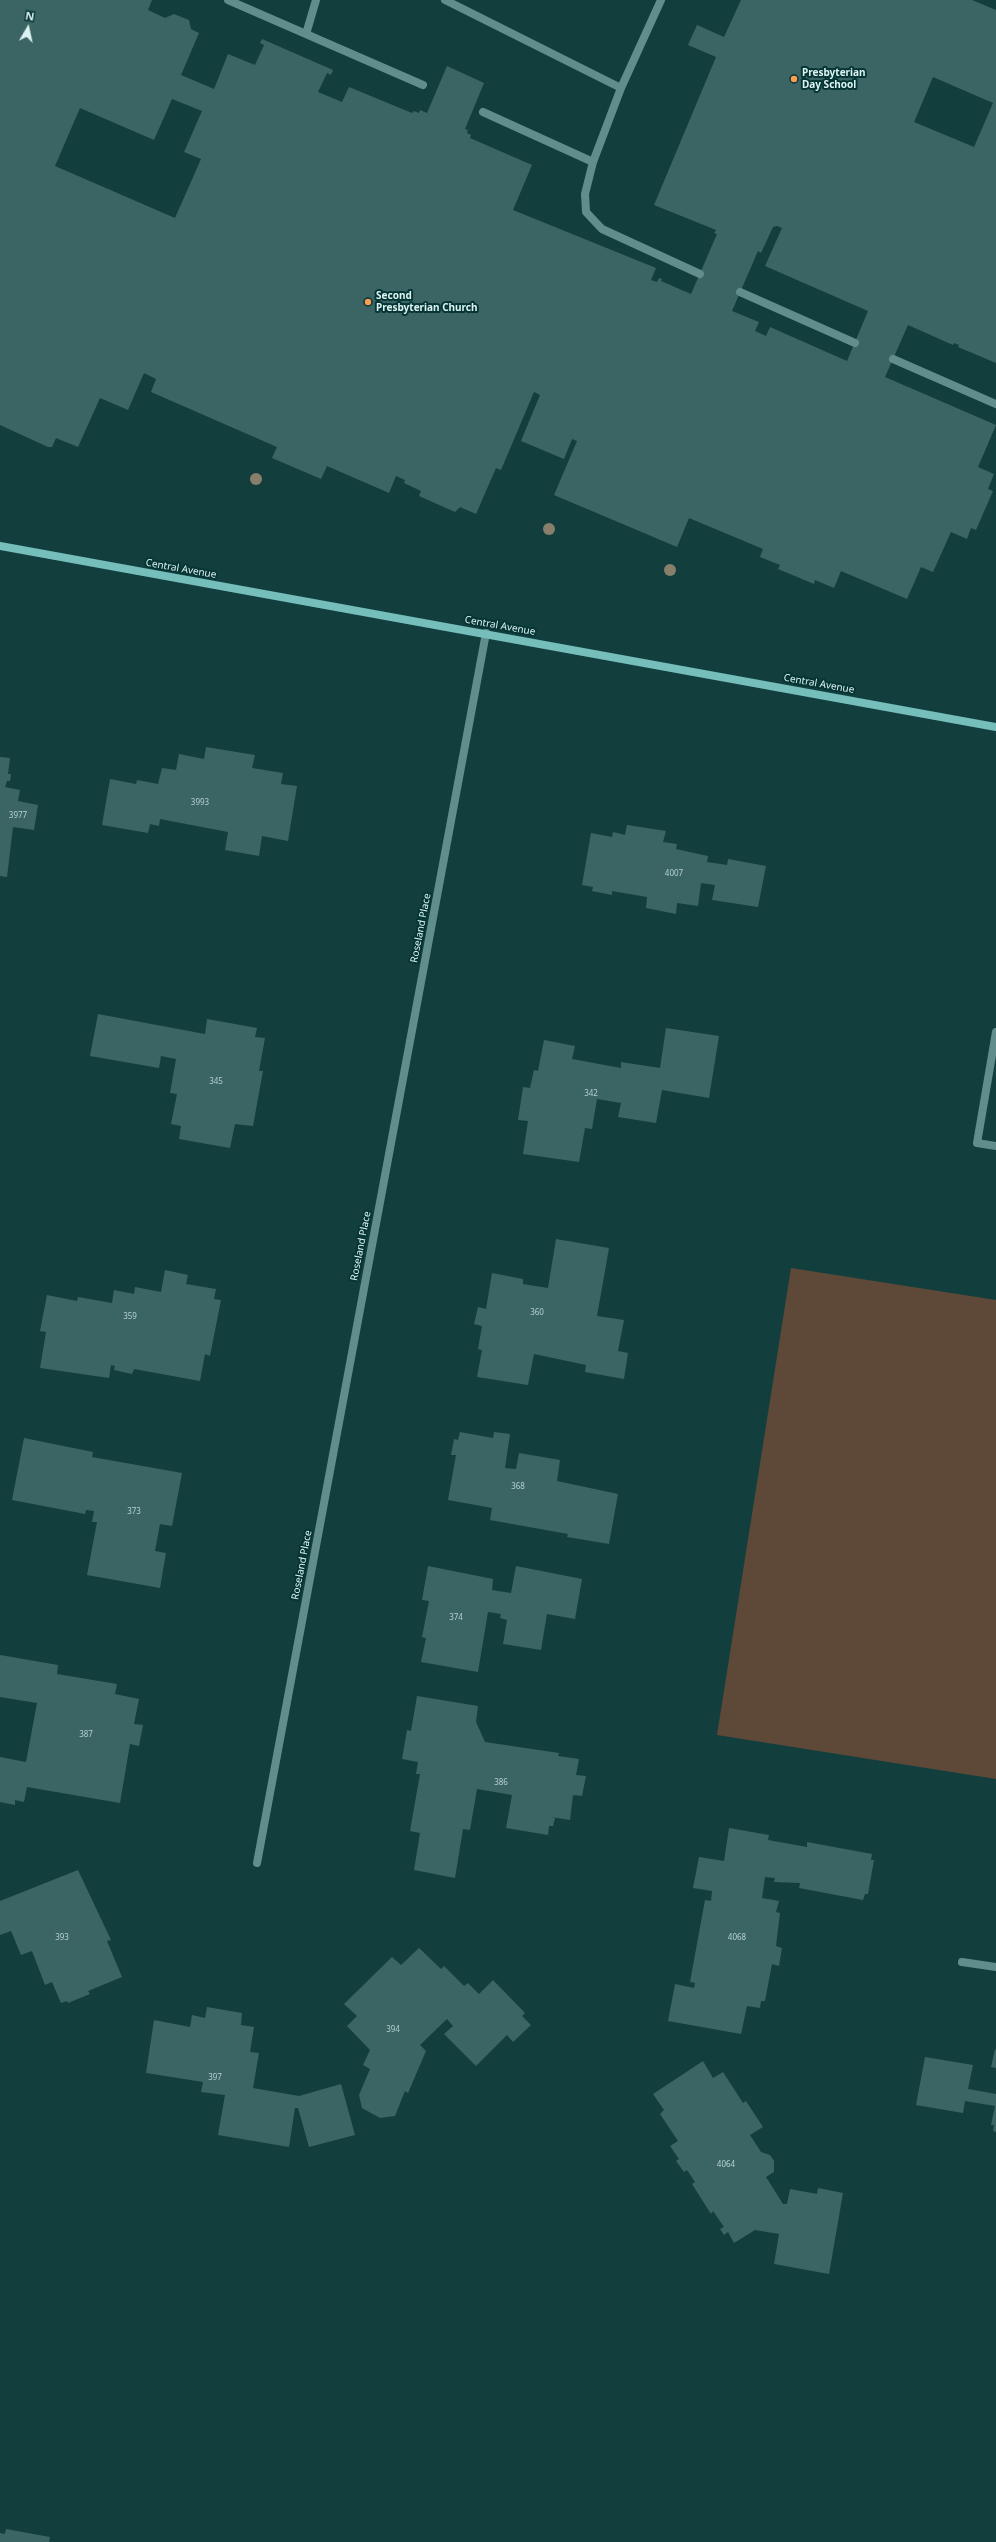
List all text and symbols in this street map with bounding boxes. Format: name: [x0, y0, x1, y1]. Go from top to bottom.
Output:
north arrow: [8, 8, 48, 48]
text: N: [24, 8, 36, 24]
place label: Presbyterian Day School: [802, 67, 866, 90]
marker: Presbyterian Day School: [789, 74, 799, 84]
place label: Second Presbyterian Church: [376, 290, 478, 314]
marker: Second Presbyterian Church: [363, 297, 373, 307]
street label: Central Avenue: [145, 557, 217, 581]
street label: Central Avenue: [464, 614, 536, 638]
street label: Central Avenue: [783, 672, 855, 696]
house number: 3993: [191, 798, 209, 808]
house number: 3977: [9, 811, 27, 821]
house number: 4007: [665, 869, 683, 879]
street label: Roseland Place: [408, 892, 434, 964]
house number: 345: [209, 1077, 223, 1087]
house number: 342: [584, 1089, 598, 1099]
street label: Roseland Place: [348, 1210, 374, 1282]
house number: 360: [530, 1308, 544, 1318]
house number: 359: [123, 1312, 137, 1322]
house number: 368: [511, 1482, 525, 1492]
house number: 373: [127, 1507, 141, 1517]
street label: Roseland Place: [289, 1529, 315, 1601]
house number: 374: [449, 1613, 463, 1623]
house number: 387: [79, 1730, 93, 1740]
house number: 386: [494, 1778, 508, 1788]
house number: 393: [55, 1933, 69, 1943]
house number: 4068: [728, 1933, 746, 1943]
house number: 394: [386, 2025, 400, 2035]
house number: 397: [208, 2073, 222, 2083]
house number: 4064: [717, 2160, 735, 2170]

